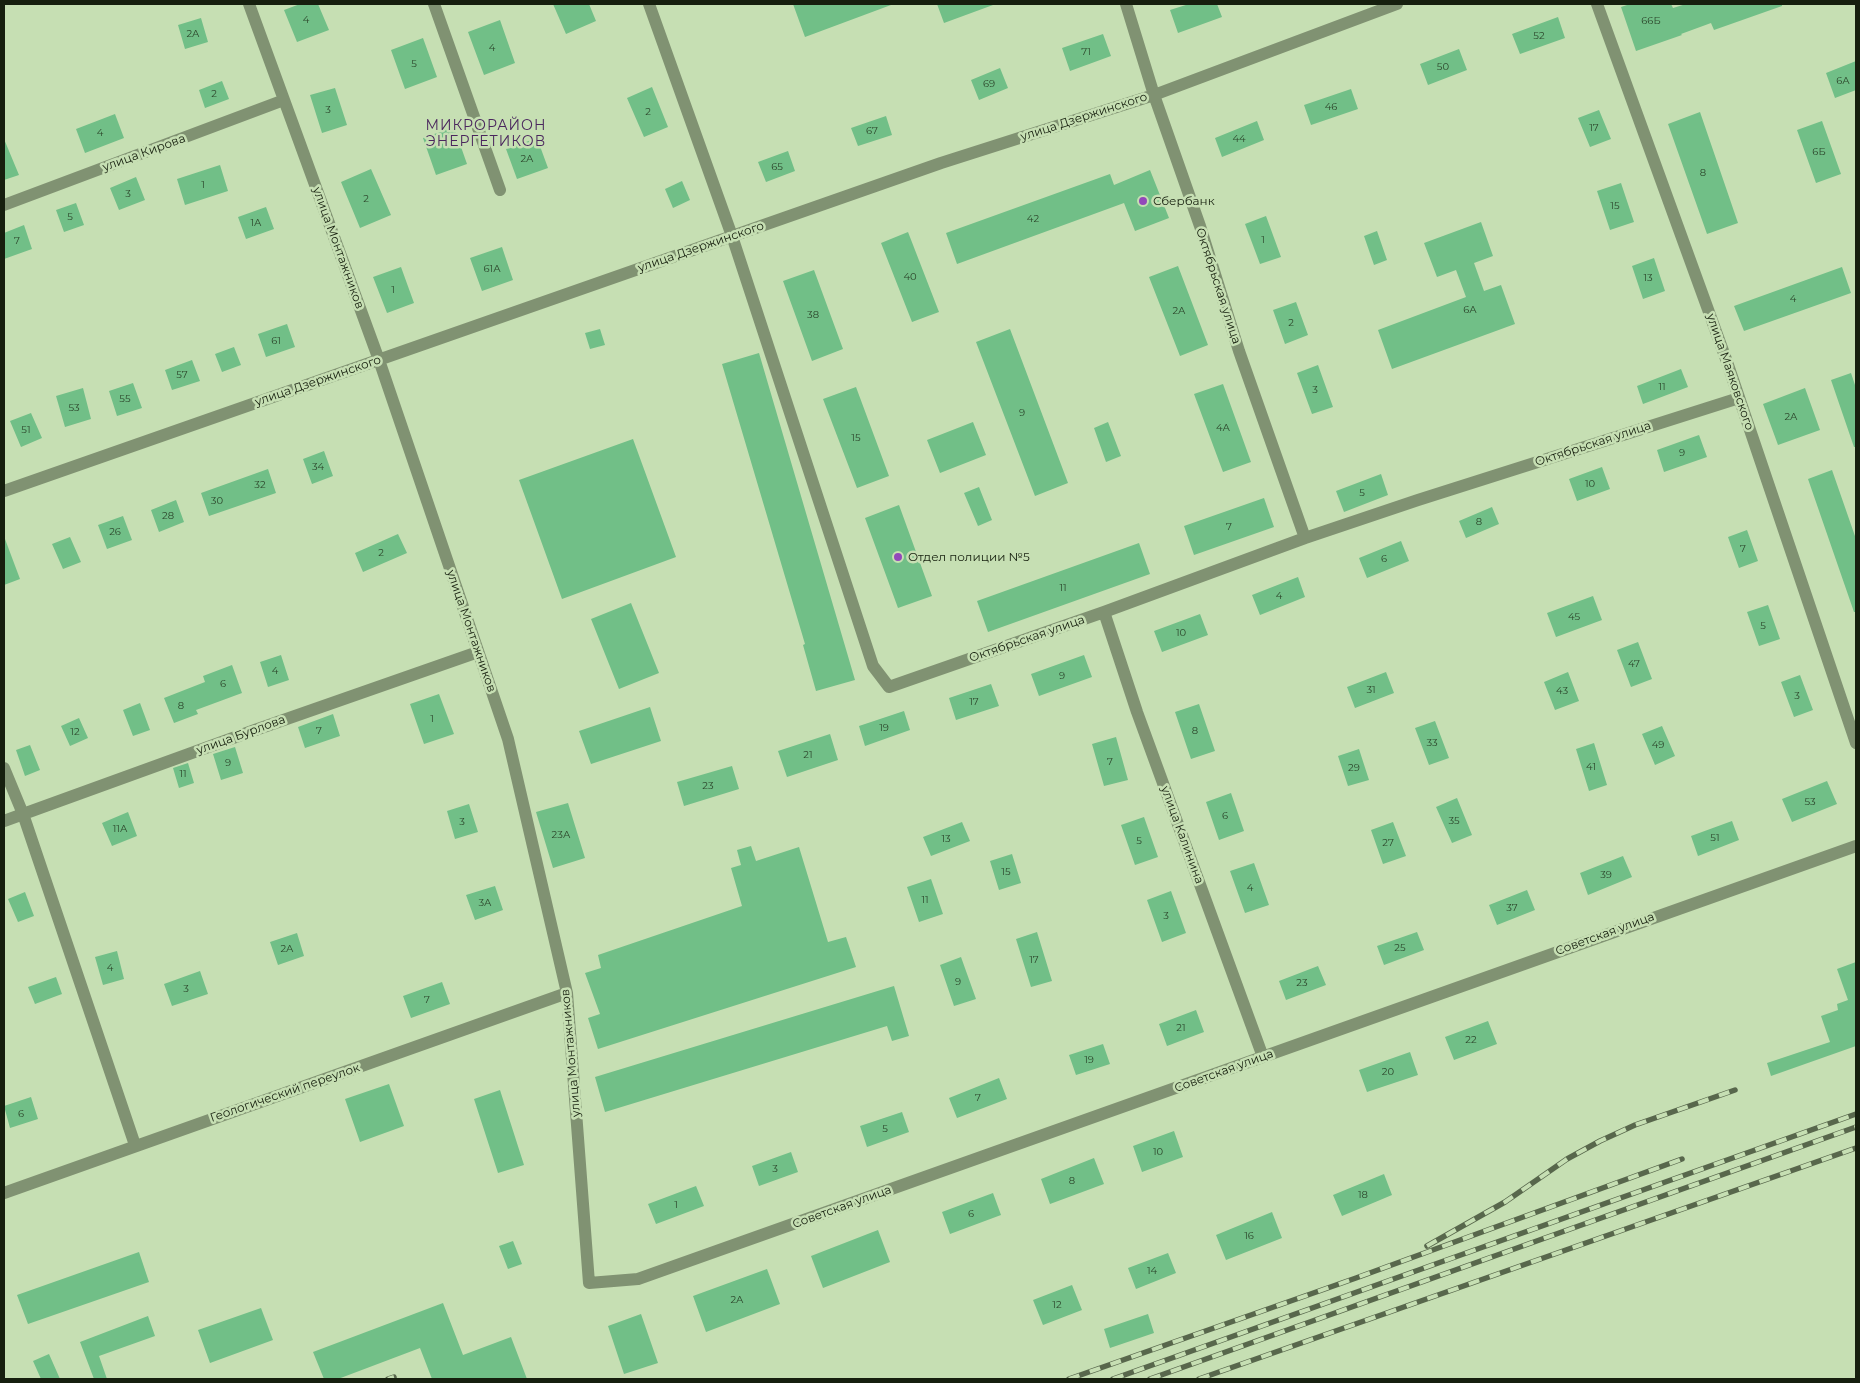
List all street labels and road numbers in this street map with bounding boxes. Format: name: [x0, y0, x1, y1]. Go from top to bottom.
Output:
street label: улица Дзержинского: [1019, 90, 1149, 144]
street label: улица Кирова: [101, 131, 187, 175]
street label: улица Монтажников: [309, 185, 367, 311]
street label: улица Дзержинского: [636, 219, 766, 275]
street label: Октябрьская улица: [1192, 226, 1244, 346]
street label: улица Маяковского: [1703, 312, 1757, 432]
street label: улица Дзержинского: [253, 353, 383, 409]
street label: Октябрьская улица: [1533, 418, 1653, 470]
street label: улица Монтажников: [443, 568, 499, 694]
street label: Октябрьская улица: [967, 612, 1087, 666]
street label: улица Бурлова: [195, 712, 287, 758]
street label: улица Калинина: [1158, 784, 1206, 886]
street label: Советская улица: [1554, 909, 1656, 959]
street label: улица Монтажников: [558, 988, 584, 1118]
street label: Советская улица: [1173, 1046, 1275, 1096]
street label: Геологический переулок: [208, 1061, 362, 1125]
street label: Советская улица: [791, 1182, 893, 1232]

